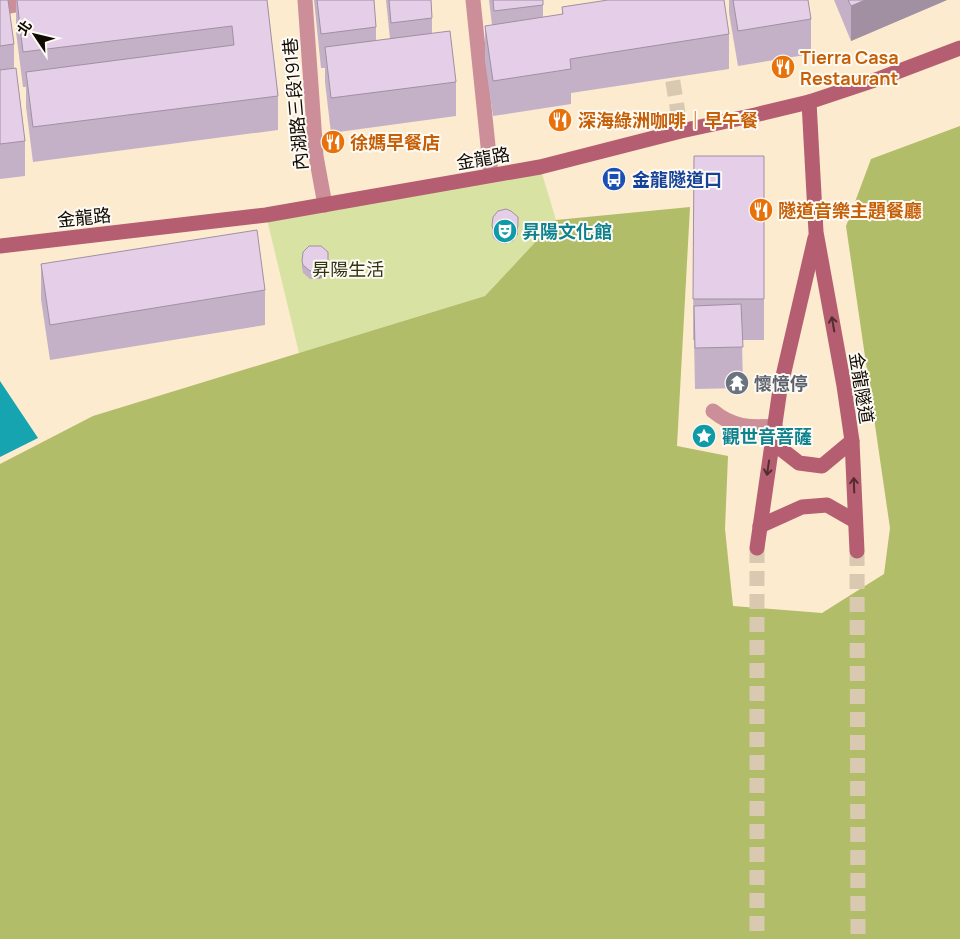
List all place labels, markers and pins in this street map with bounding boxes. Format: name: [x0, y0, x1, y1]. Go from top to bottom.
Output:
place label: Tierra Casa Restaurant: [800, 45, 899, 90]
restaurant icon: Tierra Casa Restaurant: [770, 54, 796, 80]
restaurant icon: 深海綠洲咖啡｜早午餐: [547, 107, 573, 133]
place label: 深海綠洲咖啡｜早午餐: [578, 108, 758, 132]
restaurant icon: 徐媽早餐店: [320, 129, 346, 155]
place label: 徐媽早餐店: [350, 130, 440, 154]
bus stop icon: 金龍隧道口: [601, 166, 627, 192]
place label: 金龍隧道口: [632, 167, 722, 191]
restaurant icon: 隧道音樂主題餐廳: [748, 197, 774, 223]
place label: 隧道音樂主題餐廳: [778, 198, 922, 222]
theatre icon: 昇陽文化館: [492, 218, 518, 244]
place label: 昇陽文化館: [522, 219, 612, 243]
temple icon: 懷憶停: [724, 370, 750, 396]
place label: 懷憶停: [754, 371, 808, 395]
place icon: 觀世音菩薩: [691, 423, 717, 449]
place label: 觀世音菩薩: [722, 424, 812, 448]

